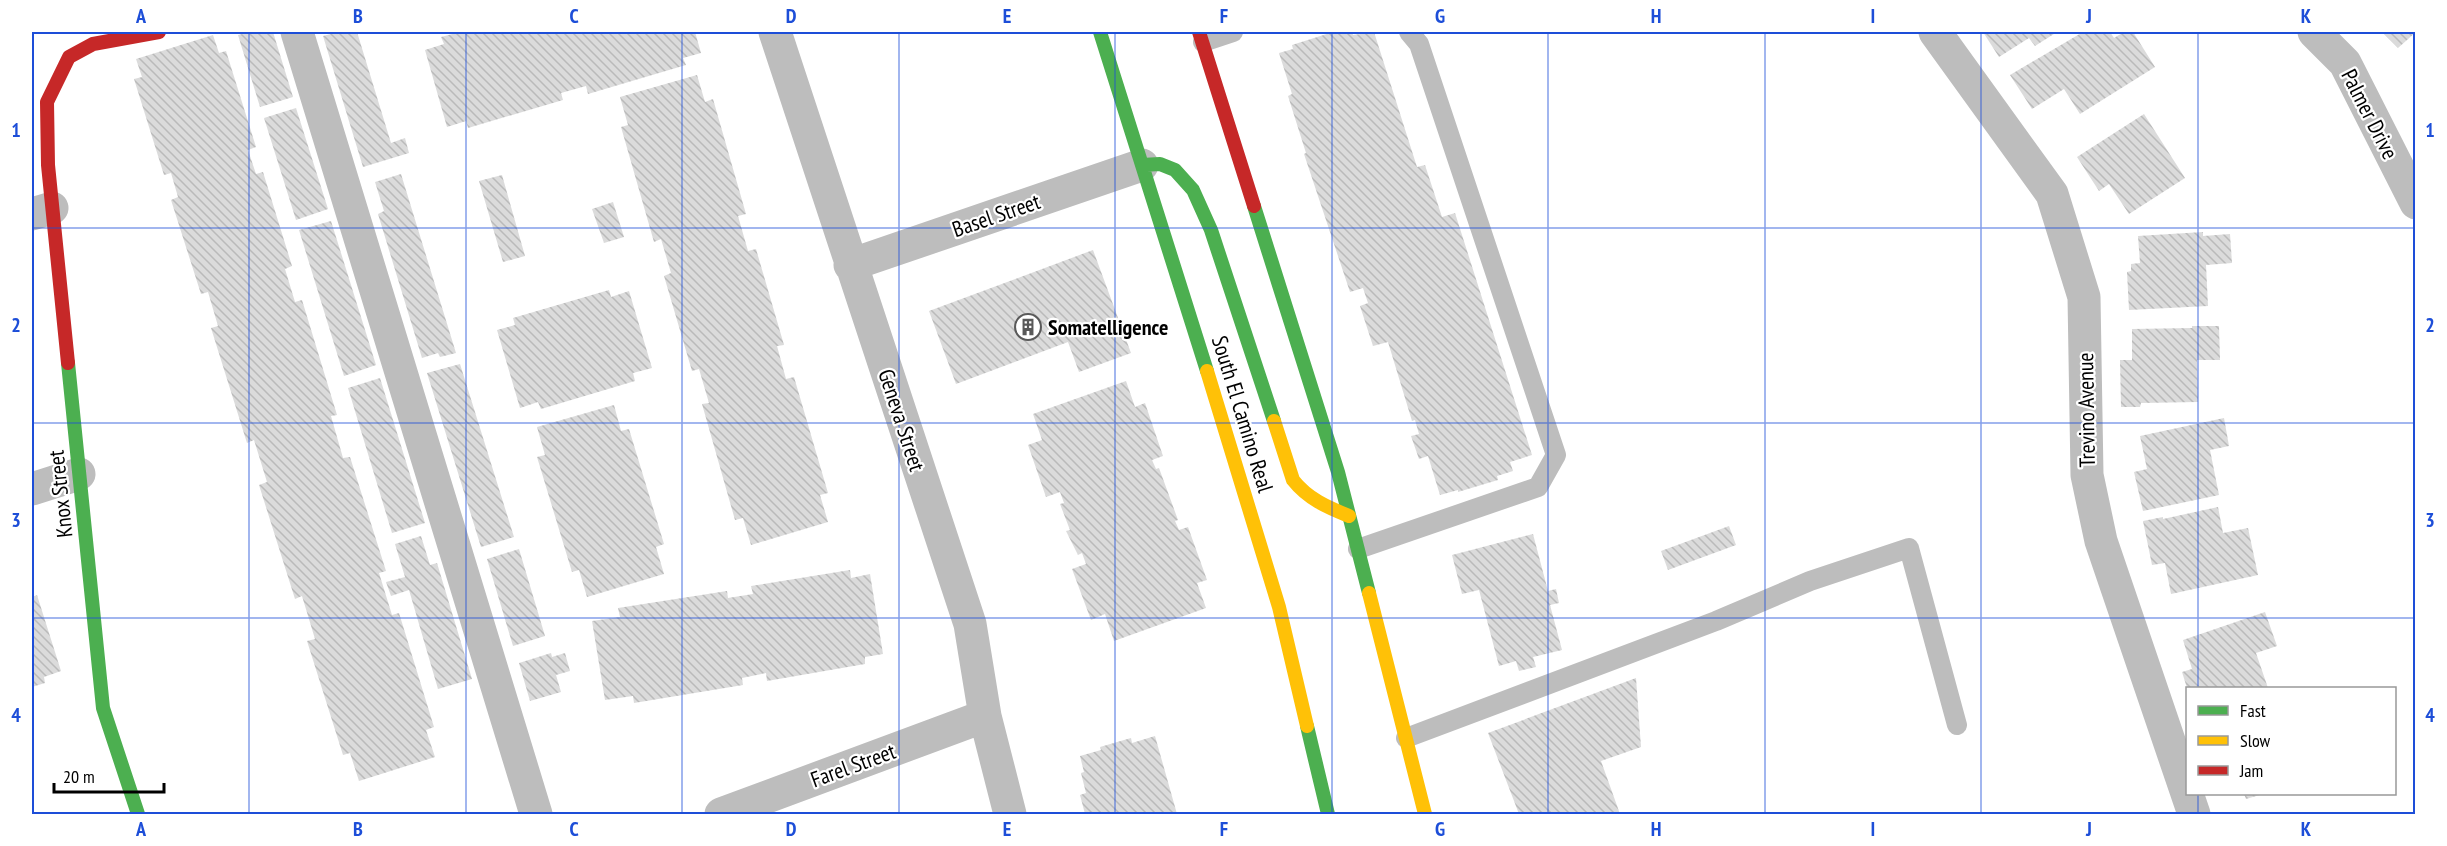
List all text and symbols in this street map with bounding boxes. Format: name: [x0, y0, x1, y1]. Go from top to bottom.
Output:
text: A: [135, 3, 147, 29]
text: B: [353, 3, 363, 29]
text: C: [569, 3, 579, 29]
text: D: [786, 3, 797, 29]
text: E: [1003, 3, 1011, 29]
text: F: [1220, 3, 1228, 29]
text: G: [1435, 3, 1445, 29]
text: H: [1651, 3, 1661, 29]
text: I: [1871, 3, 1875, 29]
text: J: [2085, 3, 2092, 29]
text: K: [2301, 3, 2312, 29]
street label: Palmer Drive: [2335, 64, 2405, 164]
text: 1: [11, 117, 21, 143]
text: 1: [2425, 117, 2435, 143]
street label: Basel Street: [948, 187, 1044, 243]
text: 2: [11, 312, 21, 338]
building icon: Somatelligence: [1013, 312, 1043, 342]
text: 2: [2425, 312, 2435, 338]
place label: Somatelligence: [1048, 313, 1168, 341]
street label: South El Camino Real: [1206, 332, 1280, 497]
street label: Trevino Avenue: [2071, 352, 2101, 468]
street label: Geneva Street: [872, 365, 932, 475]
street label: Knox Street: [41, 449, 79, 539]
text: 3: [11, 507, 21, 533]
text: 3: [2425, 507, 2435, 533]
legend: [2186, 687, 2396, 795]
text: Fast: [2240, 699, 2266, 722]
text: 4: [11, 702, 21, 728]
text: 4: [2425, 702, 2435, 728]
text: Slow: [2240, 729, 2271, 752]
street label: Farel Street: [807, 737, 899, 793]
scale bar: [54, 756, 164, 794]
text: Jam: [2239, 759, 2263, 782]
text: 20 m: [63, 765, 95, 788]
text: A: [135, 816, 147, 842]
text: B: [353, 816, 363, 842]
text: C: [569, 816, 579, 842]
text: D: [786, 816, 797, 842]
text: E: [1003, 816, 1011, 842]
text: F: [1220, 816, 1228, 842]
text: G: [1435, 816, 1445, 842]
text: H: [1651, 816, 1661, 842]
text: I: [1871, 816, 1875, 842]
text: J: [2085, 816, 2092, 842]
text: K: [2301, 816, 2312, 842]

